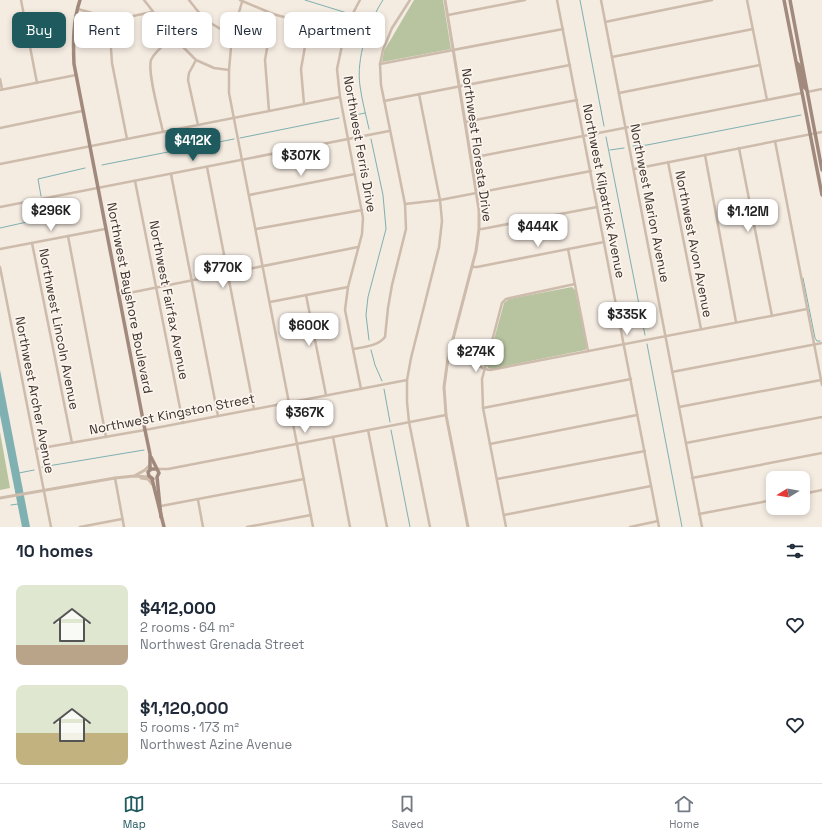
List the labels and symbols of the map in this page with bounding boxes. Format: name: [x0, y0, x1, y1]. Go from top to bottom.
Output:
street label: Northwest Floresta Drive: [458, 67, 496, 223]
street label: Northwest Ferris Drive: [340, 74, 380, 214]
street label: Northwest Kilpatrick Avenue: [579, 102, 629, 280]
street label: Northwest Marion Avenue: [626, 122, 674, 284]
pin: $412K: [165, 128, 221, 162]
pin: $307K: [273, 143, 329, 177]
street label: Northwest Avon Avenue: [671, 169, 717, 319]
pin: $296K: [23, 198, 79, 232]
pin: $1.12M: [715, 199, 781, 233]
street label: Northwest Bayshore Boulevard: [103, 201, 157, 395]
pin: $444K: [510, 214, 566, 248]
street label: Northwest Fairfax Avenue: [145, 219, 193, 381]
street label: Northwest Lincoln Avenue: [35, 247, 83, 411]
pin: $770K: [195, 255, 251, 289]
pin: $335K: [599, 302, 655, 336]
pin: $600K: [281, 313, 337, 347]
street label: Northwest Archer Avenue: [11, 315, 59, 475]
pin: $274K: [448, 339, 504, 373]
street label: Northwest Kingston Street: [88, 390, 256, 438]
pin: $367K: [277, 400, 333, 434]
north arrow: [766, 471, 810, 515]

